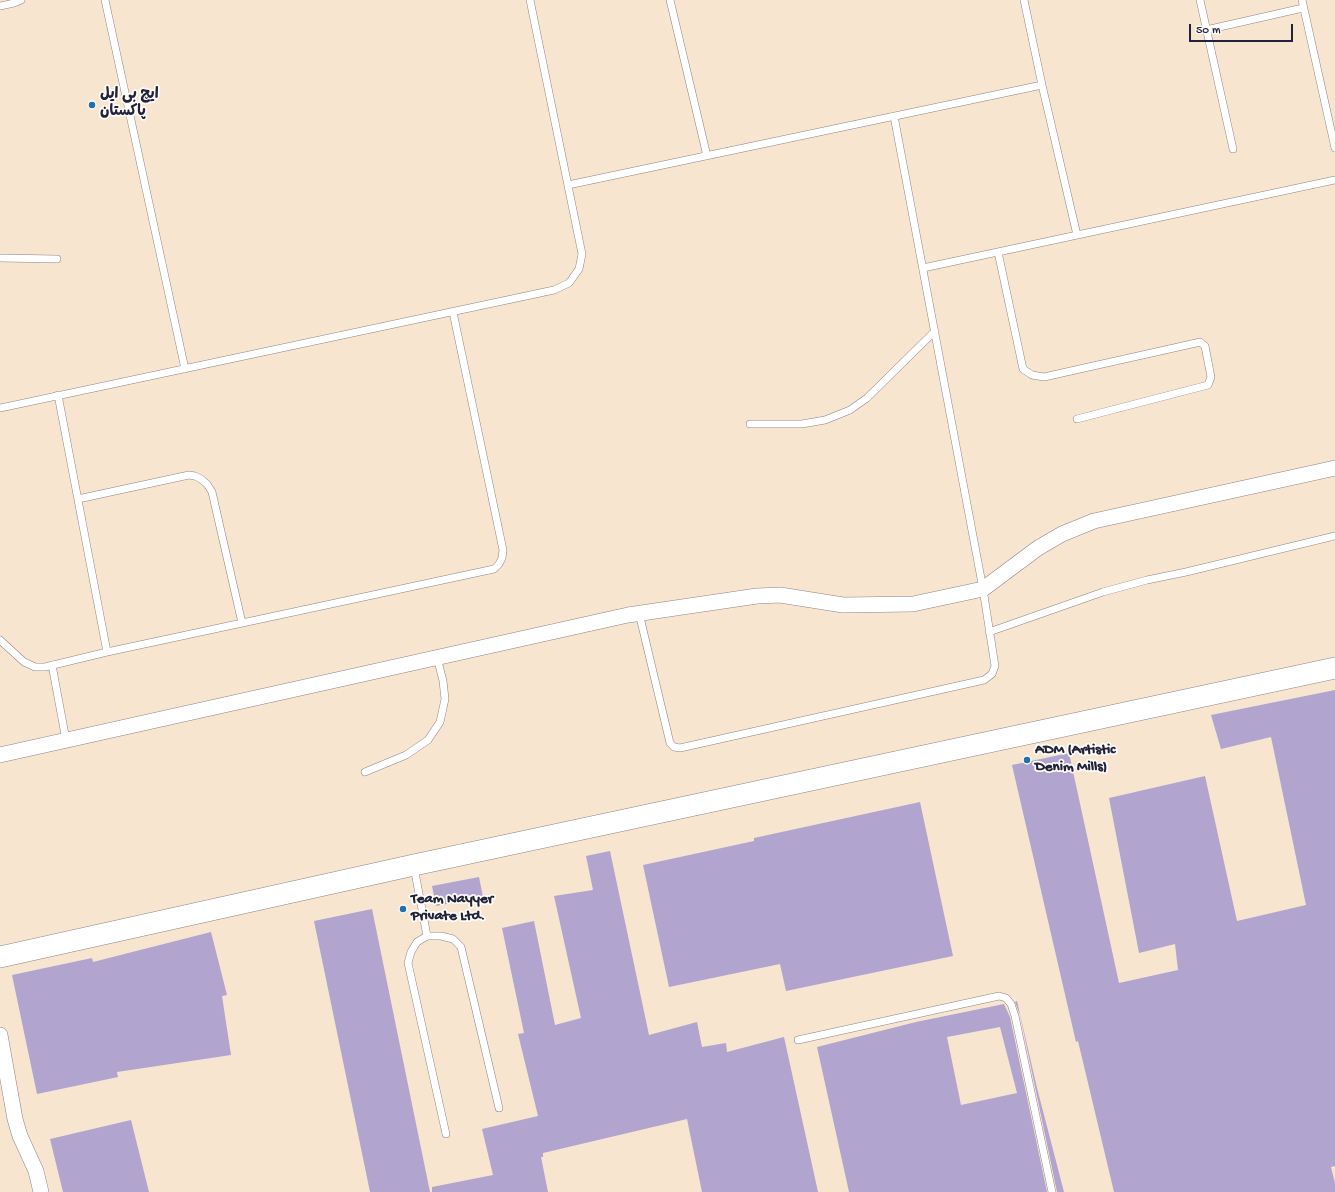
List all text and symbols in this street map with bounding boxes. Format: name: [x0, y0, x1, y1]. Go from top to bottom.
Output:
scale bar: [1191, 16, 1295, 42]
text: 50 m: [1196, 24, 1221, 38]
place label: ایچ بی ایل پاکستان: [100, 87, 158, 122]
marker: ایچ بی ایل پاکستان: [87, 100, 97, 110]
place label: ADM (Artistic Denim Mills): [1035, 742, 1115, 777]
marker: ADM (Artistic Denim Mills): [1022, 755, 1032, 765]
place label: Team Nayyer Private Ltd.: [411, 891, 493, 926]
marker: Team Nayyer Private Ltd.: [398, 904, 408, 914]

